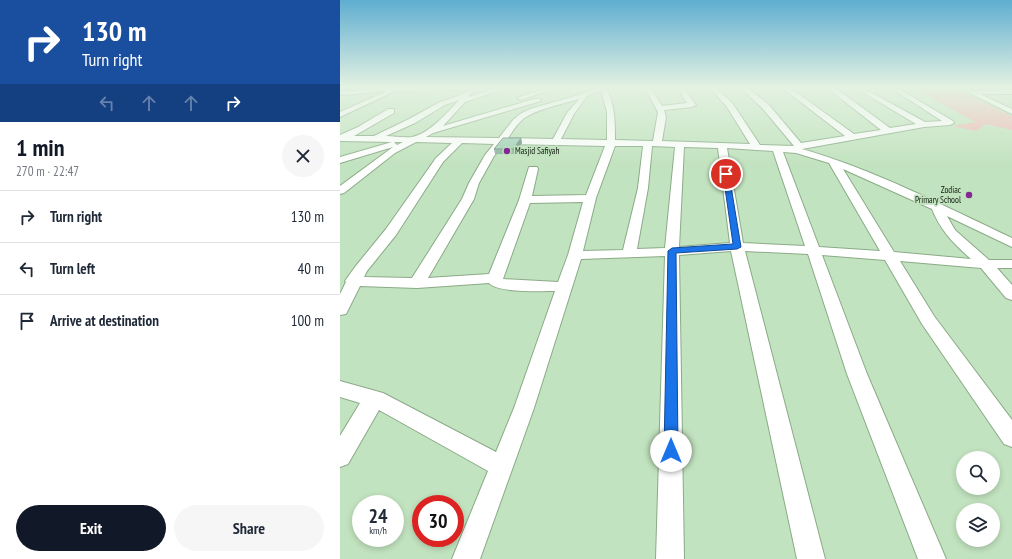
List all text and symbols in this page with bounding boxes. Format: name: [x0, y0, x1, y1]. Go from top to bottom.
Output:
text: 130 m: [82, 12, 146, 49]
icon: right: [16, 16, 68, 68]
text: Turn right: [82, 48, 142, 71]
icon: left: [96, 92, 118, 114]
icon: ahead: [138, 92, 160, 114]
icon: ahead: [180, 92, 202, 114]
icon: right: [222, 92, 244, 114]
text: 1 min: [16, 132, 64, 163]
button: close: [282, 135, 324, 177]
place label: Masjid Safiyah: [515, 145, 559, 157]
marker: Masjid Safiyah: [502, 146, 512, 156]
pin: [709, 157, 743, 191]
text: 270 m · 22:47: [16, 163, 79, 180]
icon: arrive: [715, 163, 737, 185]
place label: Zodiac Primary School: [915, 184, 962, 205]
marker: Zodiac Primary School: [964, 190, 974, 200]
icon: right: [16, 206, 38, 228]
text: Turn right: [50, 207, 102, 226]
text: 130 m: [291, 207, 324, 226]
icon: left: [16, 258, 38, 280]
text: Turn left: [50, 259, 95, 278]
text: 40 m: [298, 259, 324, 278]
icon: arrive: [16, 310, 38, 332]
text: Arrive at destination: [50, 311, 159, 330]
text: 100 m: [291, 311, 324, 330]
position arrow: [650, 430, 692, 472]
map controls: [956, 451, 1000, 547]
button: search: [956, 451, 1000, 495]
speed limit sign: 30: [412, 495, 464, 547]
text: 24: [368, 503, 388, 529]
button: layers: [956, 503, 1000, 547]
button: Exit: [16, 505, 166, 551]
button: Share: [174, 505, 324, 551]
text: km/h: [369, 524, 387, 537]

